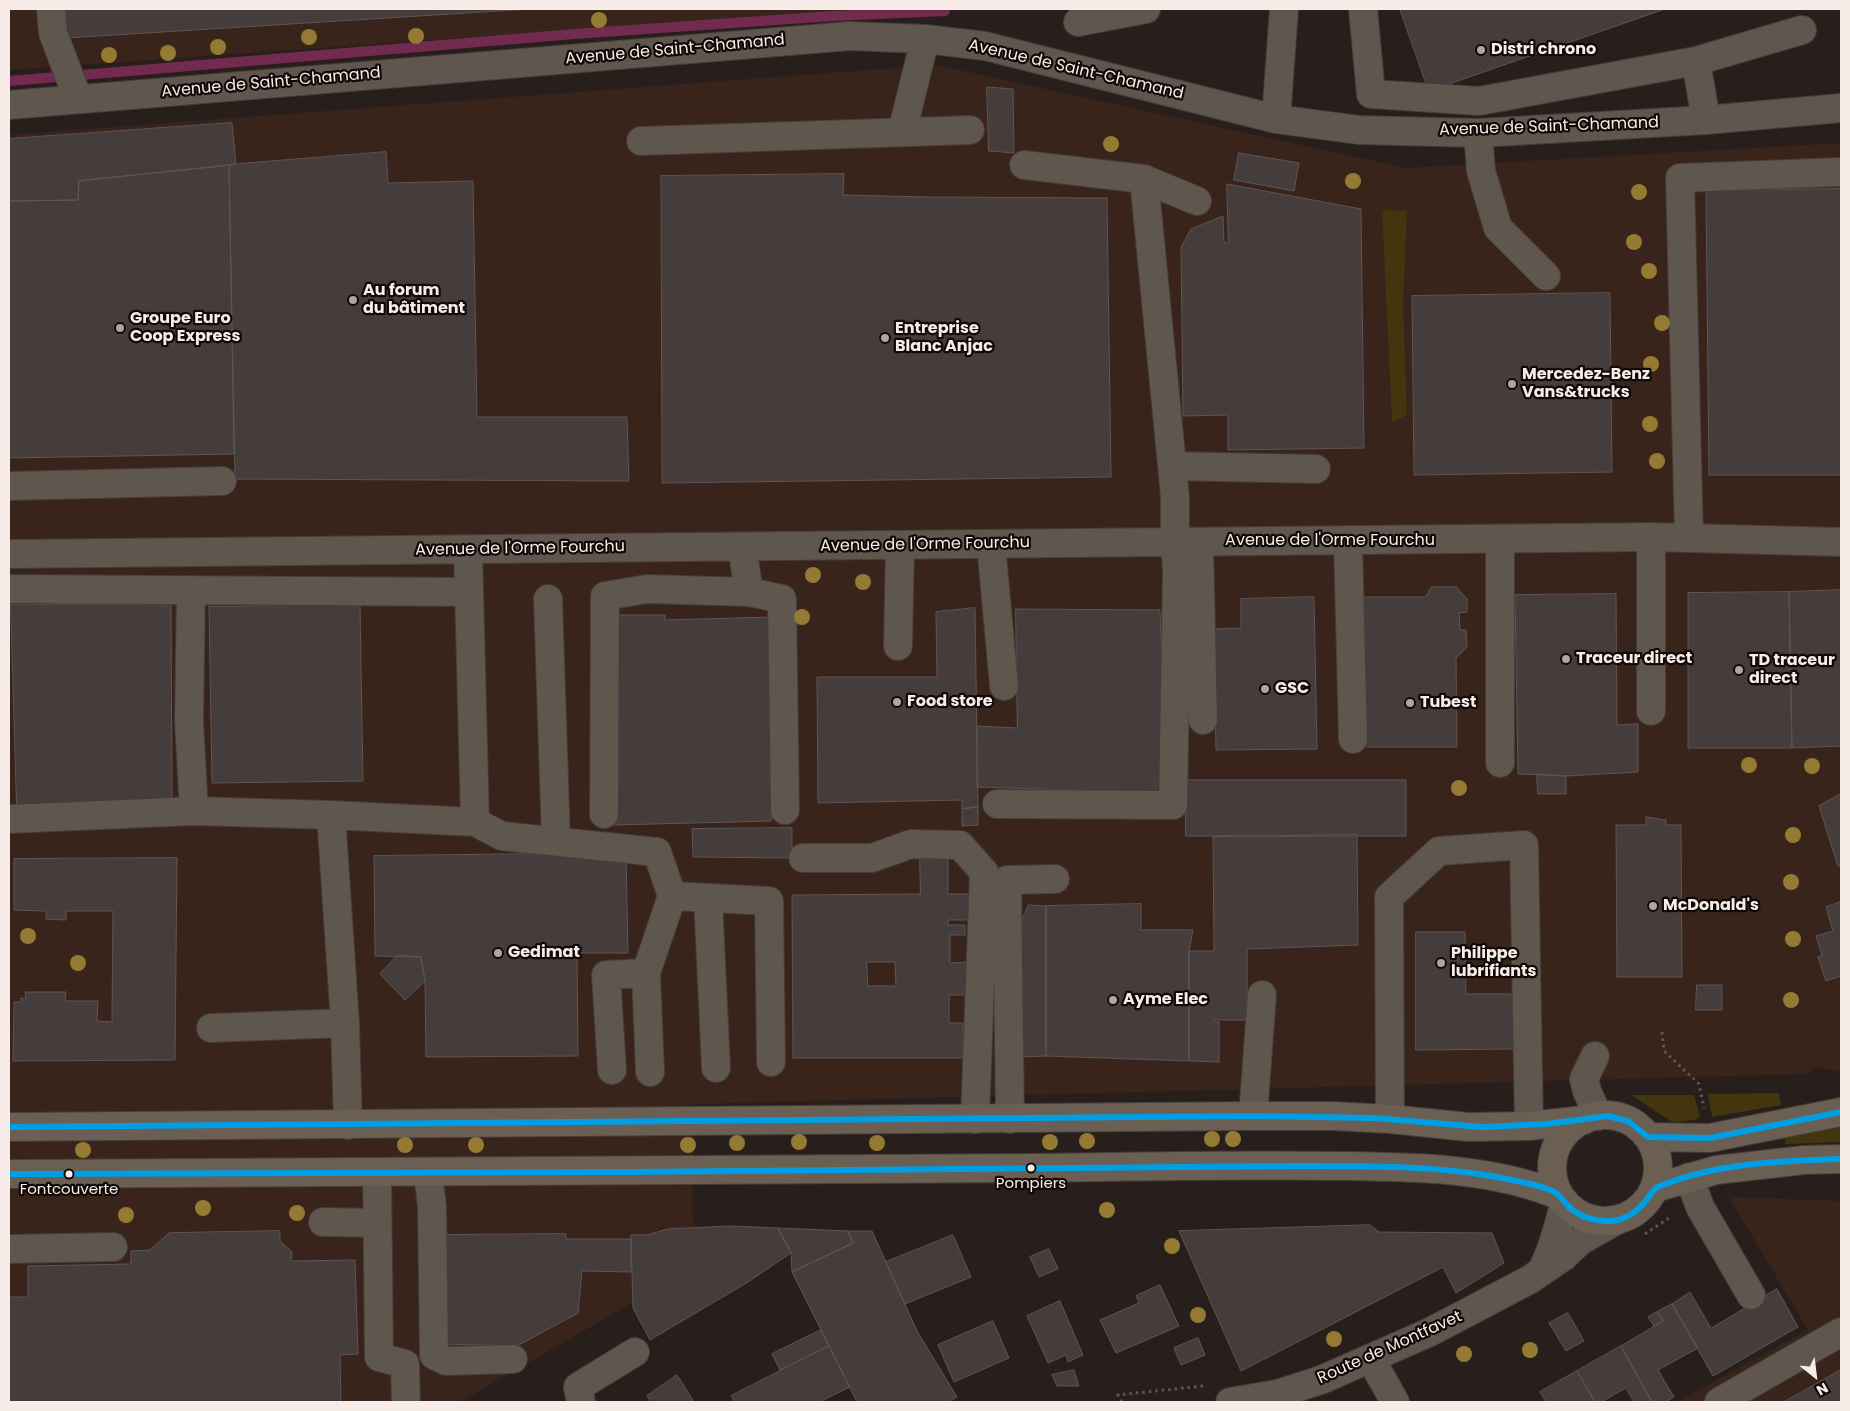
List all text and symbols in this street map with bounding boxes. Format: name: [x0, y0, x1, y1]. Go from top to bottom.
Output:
street label: Avenue de Saint-Chamand: [565, 31, 785, 69]
street label: Avenue de Saint-Chamand: [967, 36, 1185, 104]
place label: Distri chrono: [1491, 40, 1596, 60]
marker: Distri chrono: [1475, 44, 1487, 56]
street label: Avenue de Saint-Chamand: [161, 64, 381, 102]
street label: Avenue de Saint-Chamand: [1439, 114, 1659, 140]
place label: Au forum du bâtiment: [363, 281, 465, 319]
marker: Au forum du bâtiment: [347, 294, 359, 306]
place label: Groupe Euro Coop Express: [130, 309, 240, 347]
place label: Entreprise Blanc Anjac: [895, 319, 993, 357]
marker: Groupe Euro Coop Express: [114, 322, 126, 334]
marker: Entreprise Blanc Anjac: [879, 332, 891, 344]
place label: Mercedez-Benz Vans&trucks: [1522, 365, 1650, 403]
marker: Mercedez-Benz Vans&trucks: [1506, 378, 1518, 390]
street label: Avenue de l'Orme Fourchu: [1225, 531, 1435, 551]
street label: Avenue de l'Orme Fourchu: [820, 534, 1030, 556]
street label: Avenue de l'Orme Fourchu: [415, 538, 625, 560]
place label: Traceur direct: [1576, 649, 1692, 669]
place label: TD traceur direct: [1749, 651, 1835, 689]
marker: Traceur direct: [1560, 653, 1572, 665]
marker: TD traceur direct: [1733, 664, 1745, 676]
place label: GSC: [1275, 679, 1309, 699]
marker: GSC: [1259, 683, 1271, 695]
place label: Food store: [907, 692, 993, 712]
place label: Tubest: [1420, 693, 1476, 713]
marker: Food store: [891, 696, 903, 708]
marker: Tubest: [1404, 697, 1416, 709]
place label: McDonald's: [1663, 896, 1759, 916]
marker: McDonald's: [1647, 900, 1659, 912]
place label: Gedimat: [508, 943, 580, 963]
place label: Philippe lubrifiants: [1451, 944, 1536, 982]
marker: Gedimat: [492, 947, 504, 959]
marker: Philippe lubrifiants: [1435, 957, 1447, 969]
place label: Ayme Elec: [1123, 990, 1208, 1010]
marker: Ayme Elec: [1107, 994, 1119, 1006]
marker: Pompiers: [1026, 1163, 1036, 1173]
marker: Fontcouverte: [64, 1169, 74, 1179]
place label: Pompiers: [996, 1175, 1066, 1193]
place label: Fontcouverte: [20, 1181, 118, 1199]
street label: Route de Montfavet: [1315, 1307, 1465, 1389]
north arrow: [1790, 1351, 1840, 1401]
text: N: [1813, 1378, 1832, 1400]

